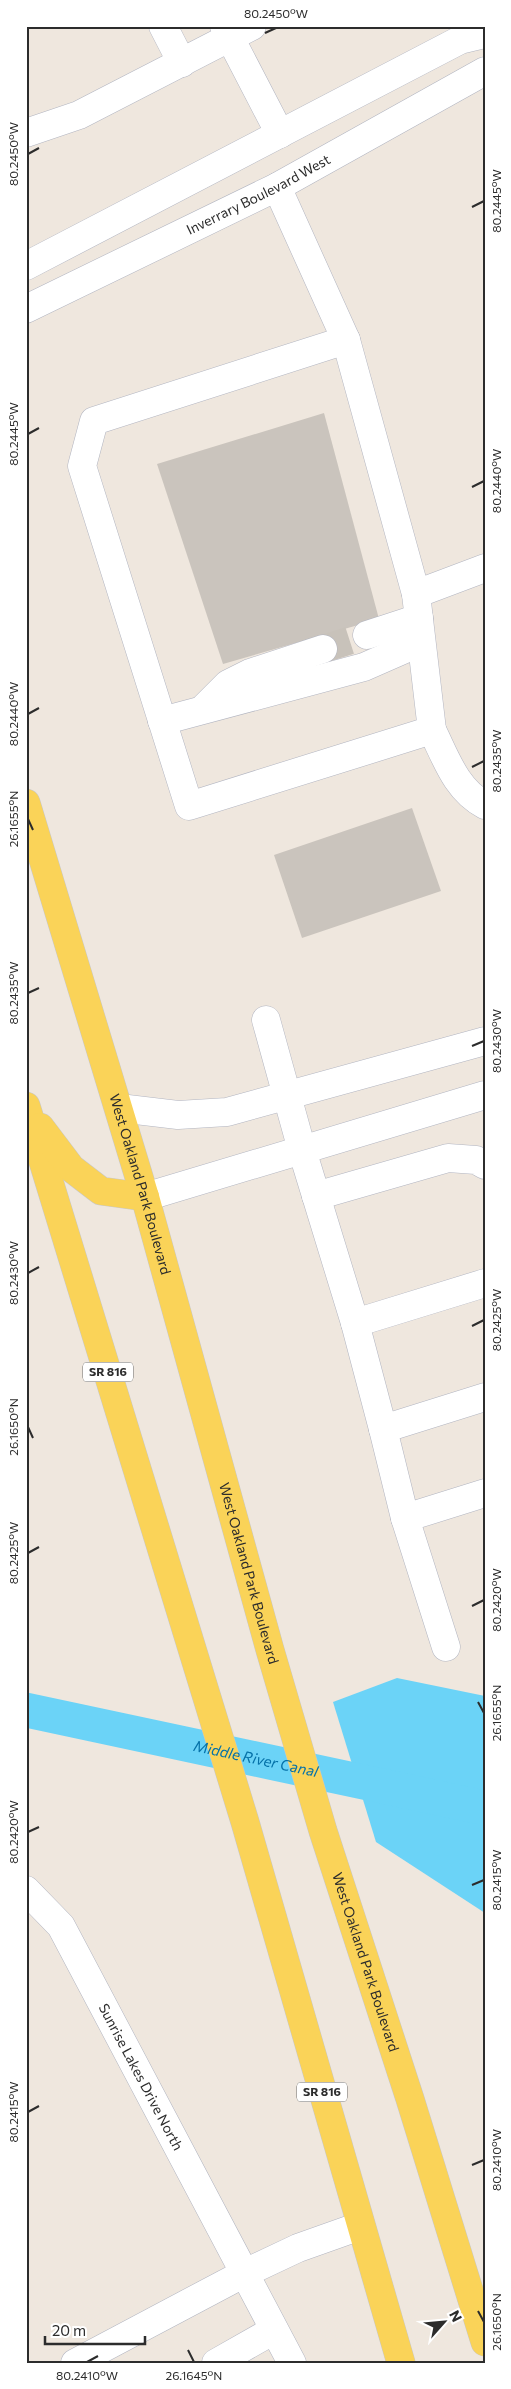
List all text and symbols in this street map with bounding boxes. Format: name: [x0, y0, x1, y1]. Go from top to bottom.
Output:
text: 80.2450°W: [244, 6, 308, 20]
text: 80.2450°W: [6, 122, 20, 186]
street label: Inverrary Boulevard West: [183, 150, 333, 238]
text: 80.2445°W: [489, 169, 503, 233]
text: 80.2445°W: [6, 402, 20, 466]
text: 80.2440°W: [489, 449, 503, 513]
text: 80.2440°W: [6, 682, 20, 746]
text: 80.2435°W: [489, 729, 503, 793]
text: 26.1655°N: [6, 791, 20, 847]
text: 80.2435°W: [6, 961, 20, 1025]
text: 80.2430°W: [489, 1009, 503, 1073]
street label: West Oakland Park Boulevard: [106, 1092, 175, 1276]
text: 80.2430°W: [6, 1241, 20, 1305]
text: 80.2425°W: [489, 1289, 503, 1351]
road number: SR 816: [83, 1362, 133, 1381]
text: 26.1650°N: [6, 1398, 20, 1456]
street label: West Oakland Park Boulevard: [216, 1481, 283, 1666]
text: 80.2425°W: [6, 1522, 20, 1584]
text: 80.2420°W: [489, 1568, 503, 1632]
text: 26.1655°N: [489, 1685, 503, 1741]
water label: Middle River Canal: [192, 1736, 321, 1780]
text: 80.2420°W: [6, 1800, 20, 1864]
text: 80.2415°W: [489, 1850, 503, 1910]
street label: West Oakland Park Boulevard: [329, 1870, 403, 2054]
street label: Sunrise Lakes Drive North: [96, 2000, 187, 2153]
text: 80.2415°W: [6, 2082, 20, 2142]
road number: SR 816: [297, 2082, 347, 2102]
text: 80.2410°W: [489, 2129, 503, 2191]
text: 26.1650°N: [489, 2293, 503, 2351]
north arrow: [418, 2296, 468, 2346]
text: N: [446, 2307, 466, 2324]
scale bar: [45, 2314, 145, 2346]
text: 20 m: [52, 2321, 86, 2339]
text: 80.2410°W: [56, 2368, 118, 2382]
text: 26.1645°N: [166, 2368, 222, 2382]

